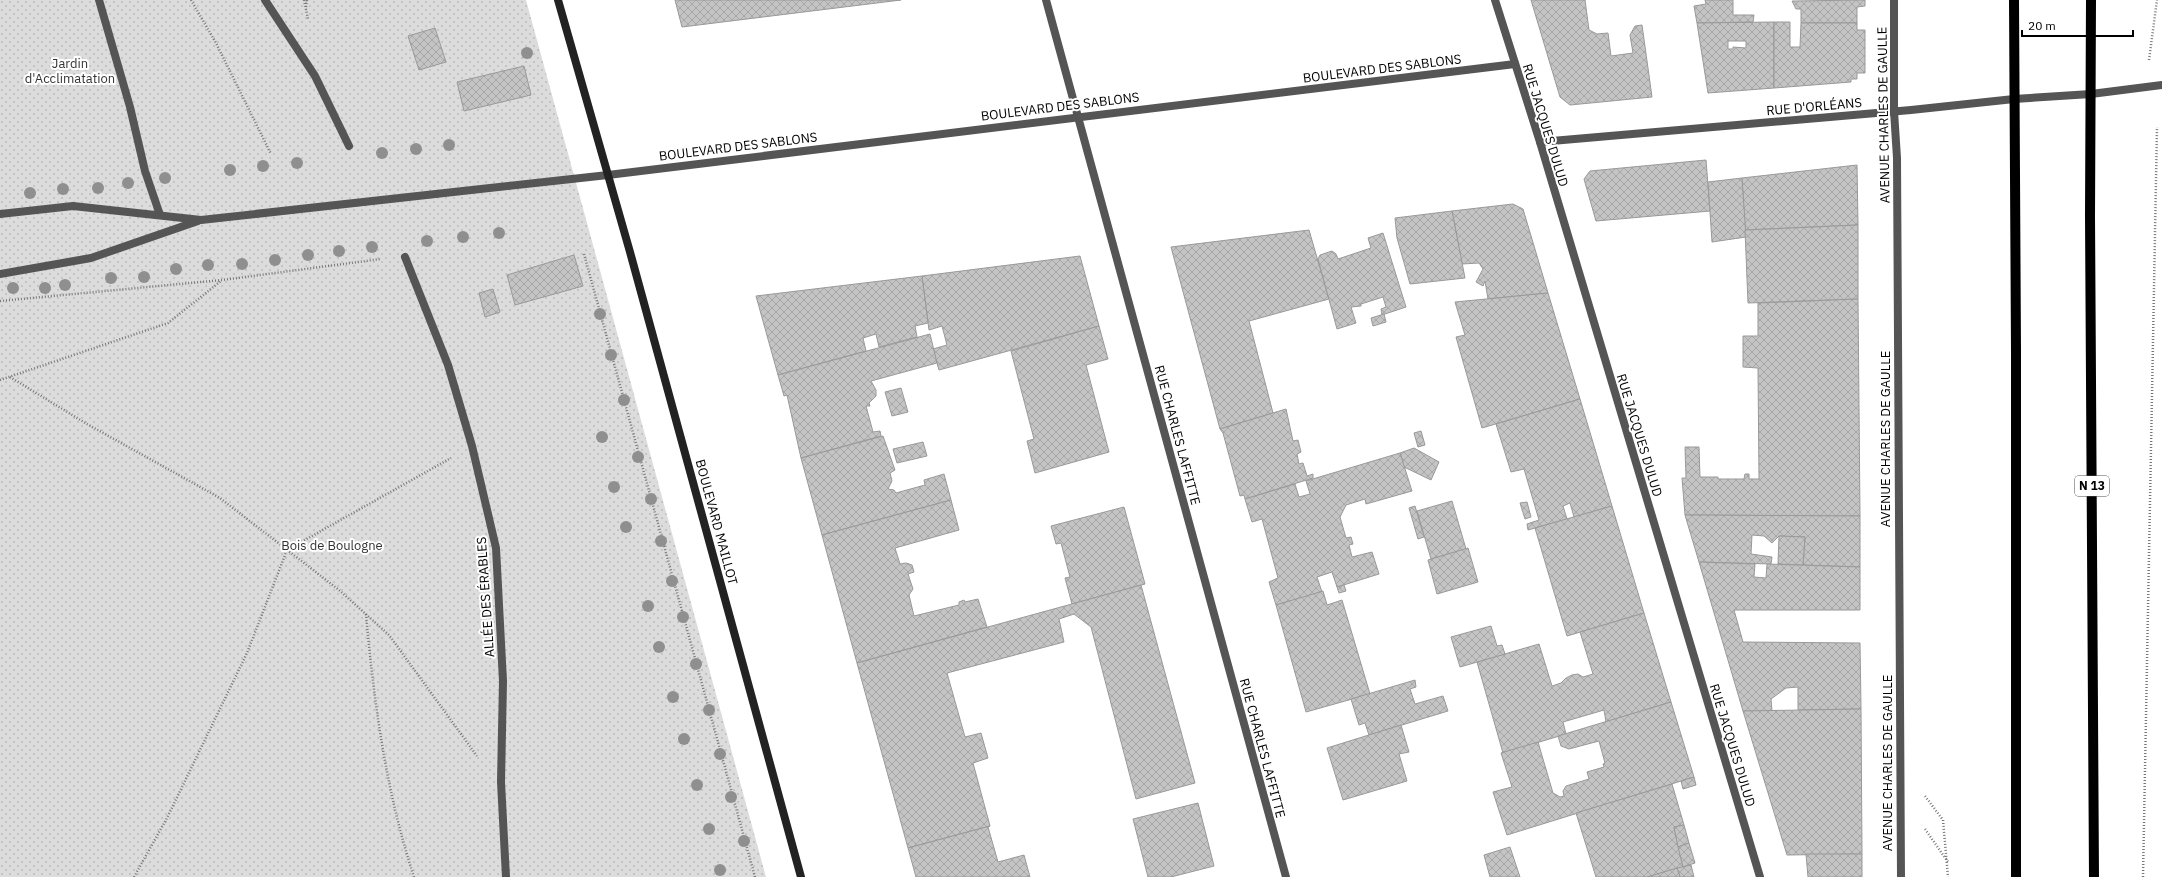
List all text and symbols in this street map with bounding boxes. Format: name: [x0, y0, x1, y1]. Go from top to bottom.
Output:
scale bar: [2022, 12, 2133, 38]
text: 20 m: [2028, 18, 2056, 33]
street label: AVENUE CHARLES DE GAULLE: [1873, 27, 1894, 203]
street label: BOULEVARD DES SABLONS: [1302, 50, 1462, 87]
park label: Jardin d'Acclimatation: [25, 55, 115, 87]
street label: RUE JACQUES DULUD: [1519, 62, 1572, 189]
street label: BOULEVARD DES SABLONS: [980, 88, 1140, 125]
street label: RUE D'ORLÉANS: [1766, 94, 1863, 119]
street label: BOULEVARD DES SABLONS: [658, 128, 818, 165]
street label: AVENUE CHARLES DE GAULLE: [1877, 351, 1894, 527]
street label: RUE CHARLES LAFFITTE: [1151, 364, 1204, 507]
street label: RUE JACQUES DULUD: [1613, 372, 1666, 499]
street label: BOULEVARD MAILLOT: [692, 457, 742, 587]
road number: N 13: [2075, 476, 2109, 496]
street label: ALLÉE DES ÉRABLES: [473, 536, 498, 658]
park label: Bois de Boulogne: [281, 537, 383, 554]
street label: AVENUE CHARLES DE GAULLE: [1879, 675, 1896, 851]
street label: RUE CHARLES LAFFITTE: [1236, 677, 1289, 820]
street label: RUE JACQUES DULUD: [1706, 682, 1759, 809]

